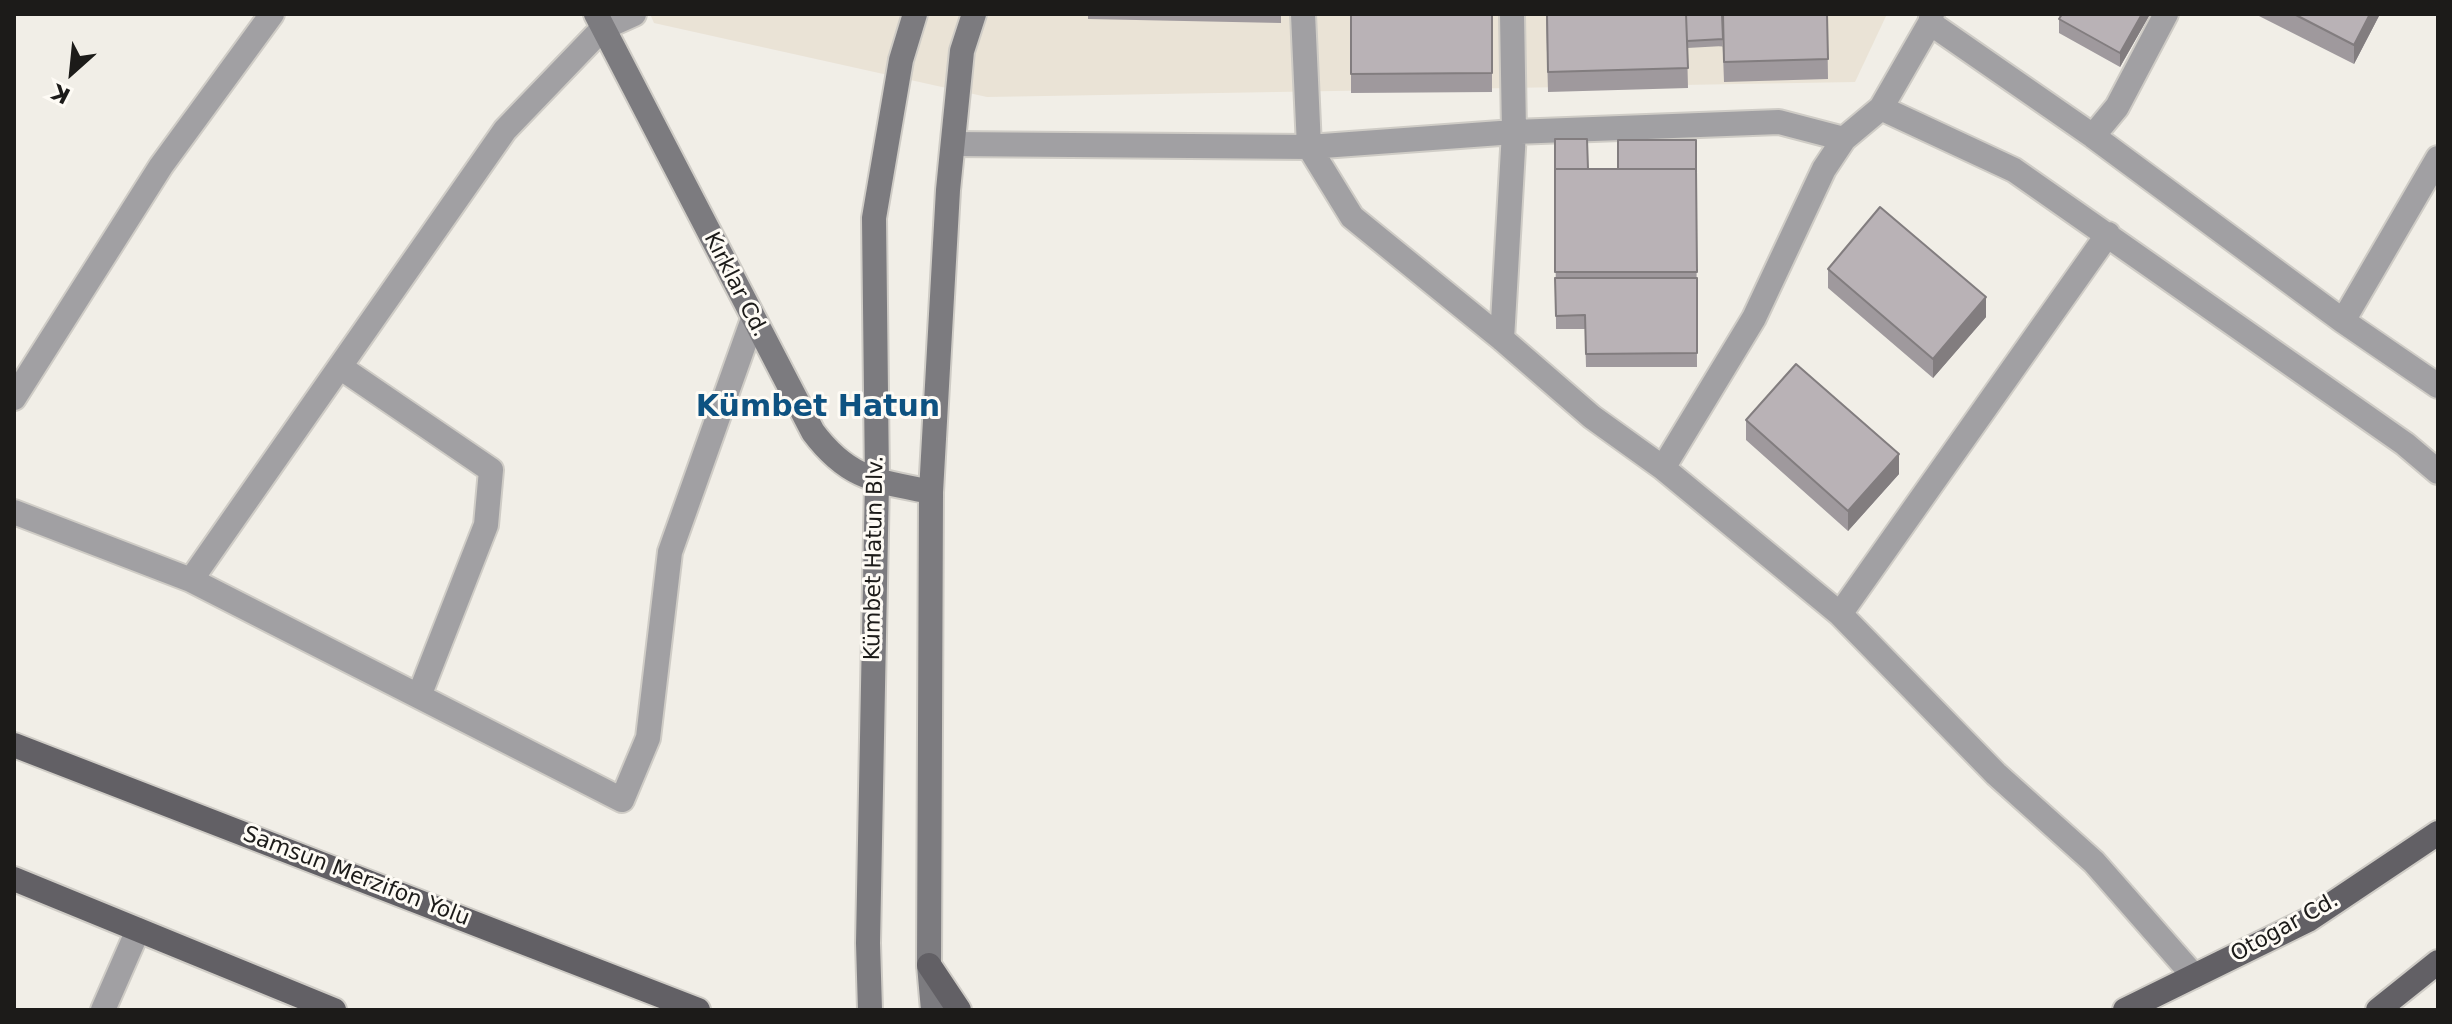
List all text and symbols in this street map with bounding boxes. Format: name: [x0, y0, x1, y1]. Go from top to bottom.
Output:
north arrow: [32, 32, 112, 112]
text: K: [48, 79, 74, 109]
street label: Kırklar Cd.: [697, 228, 773, 342]
district label: Kümbet Hatun: [696, 390, 940, 426]
street label: Kümbet Hatun Blv.: [860, 455, 890, 661]
street label: Samsun Merzifon Yolu: [239, 822, 473, 932]
street label: Otogar Cd.: [2226, 888, 2344, 968]

